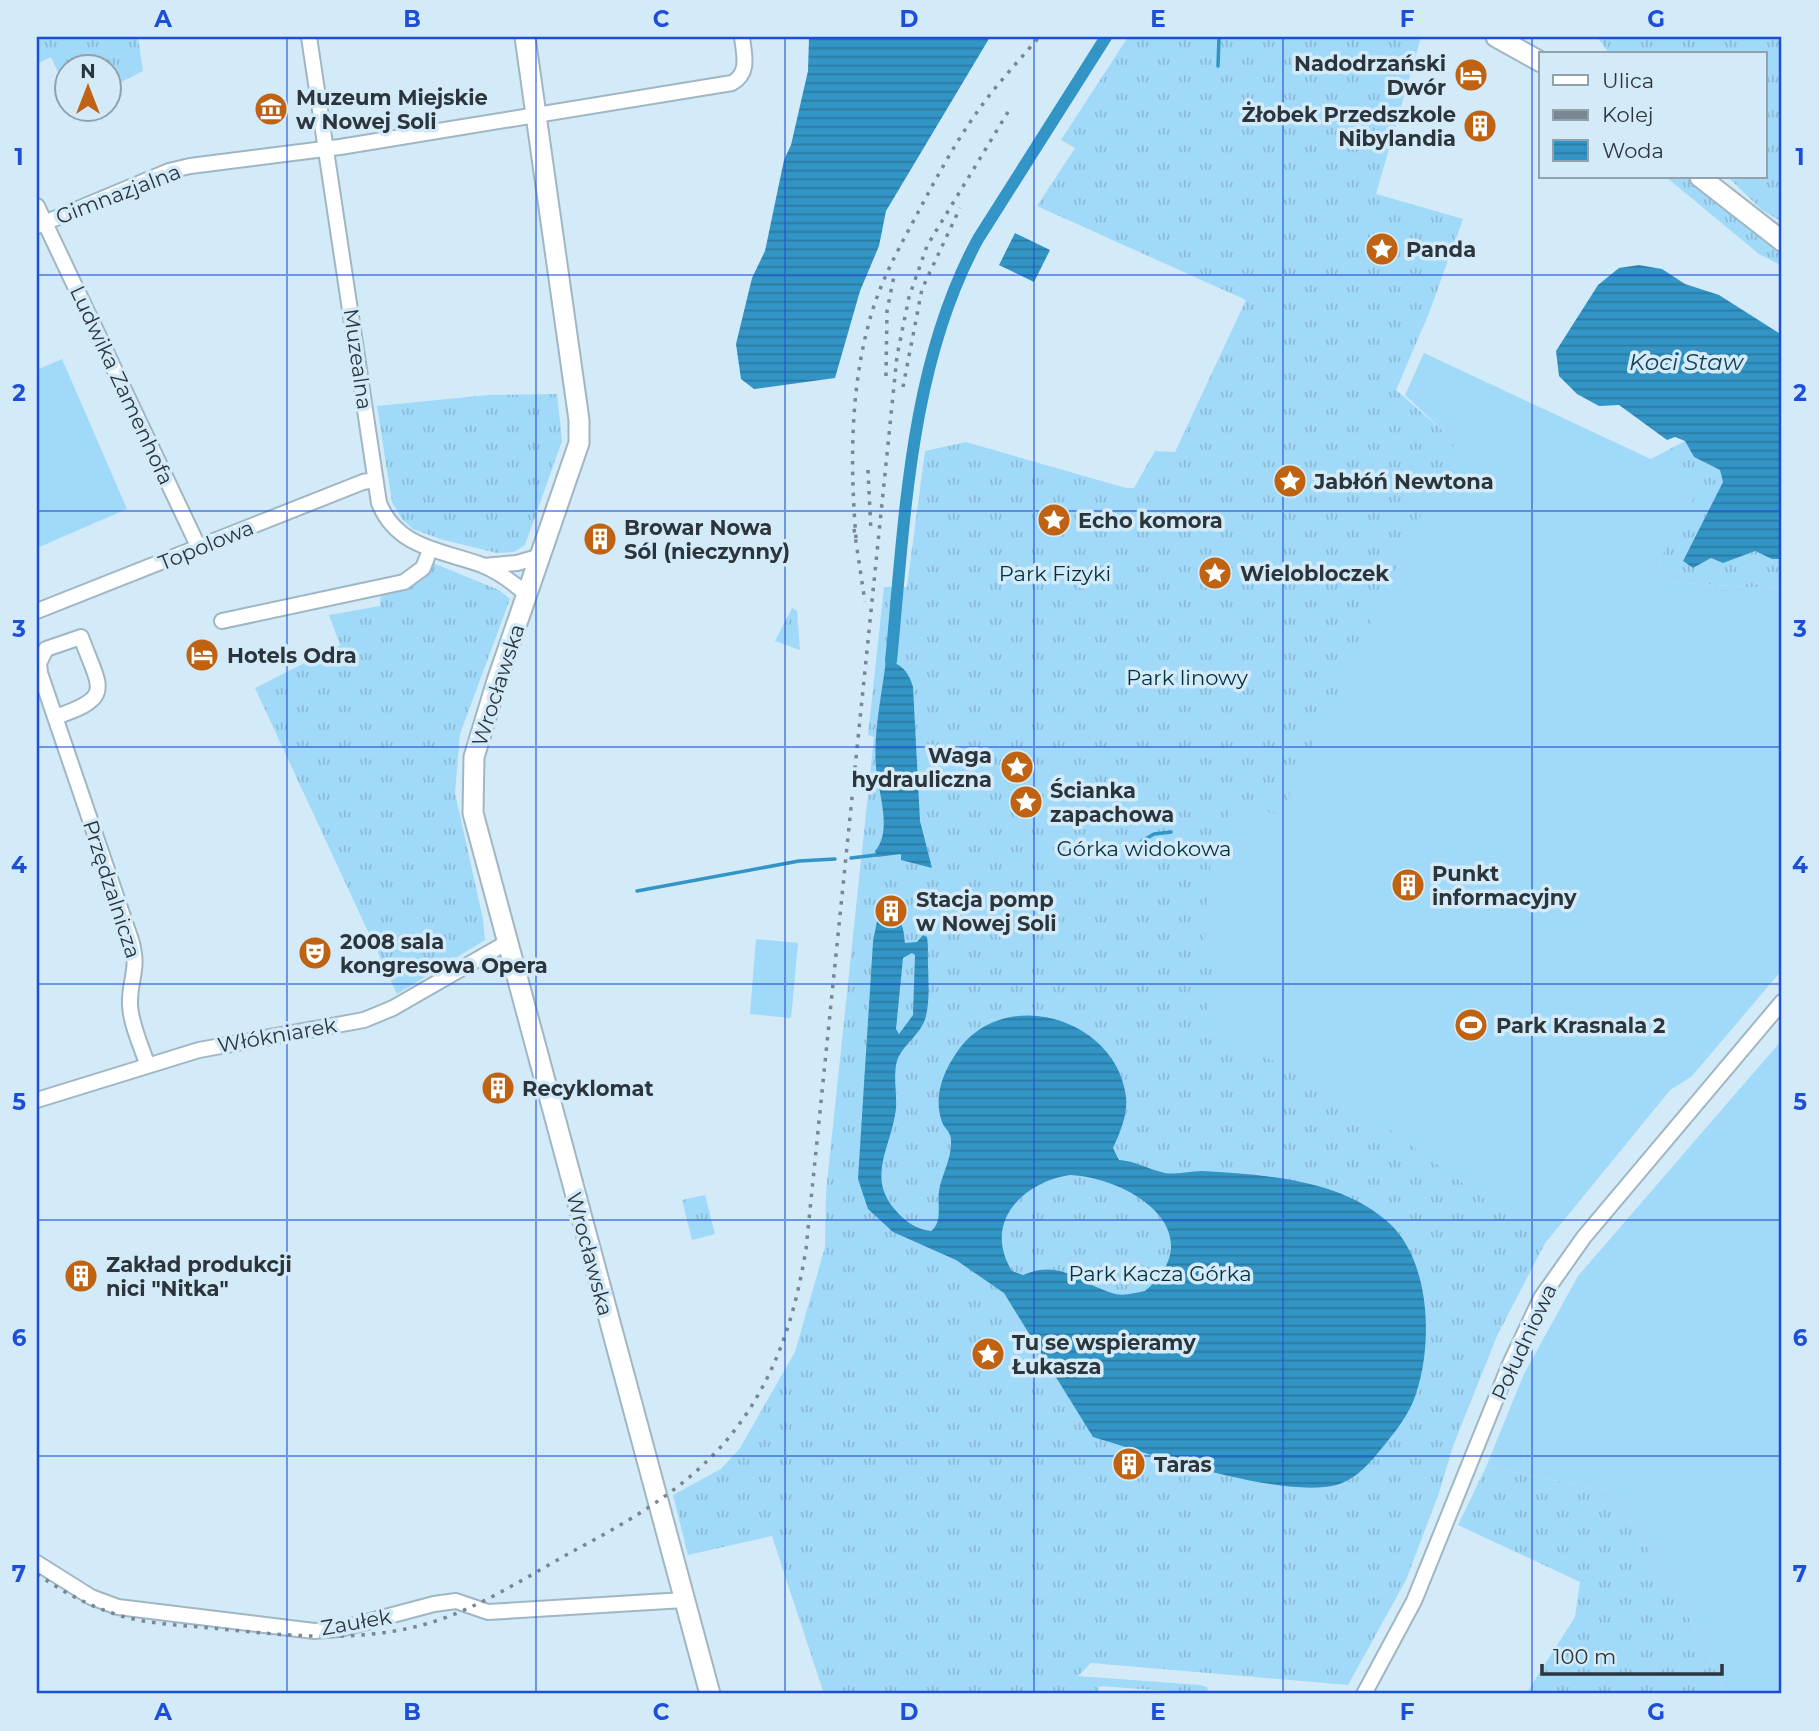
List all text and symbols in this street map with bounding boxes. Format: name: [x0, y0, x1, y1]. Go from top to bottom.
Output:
text: A: [153, 5, 172, 33]
text: B: [403, 5, 421, 33]
text: C: [653, 5, 670, 33]
text: D: [900, 5, 919, 33]
text: E: [1150, 5, 1166, 33]
text: F: [1400, 5, 1415, 33]
text: G: [1647, 5, 1665, 33]
place label: Nadodrzański Dwór: [1294, 51, 1446, 100]
north arrow: [52, 52, 122, 122]
legend: [1539, 52, 1766, 178]
hotel icon: Nadodrzański Dwór: [1452, 56, 1490, 94]
text: N: [80, 60, 96, 83]
text: Ulica: [1602, 68, 1654, 93]
place label: Muzeum Miejskie w Nowej Soli: [296, 85, 488, 134]
museum icon: Muzeum Miejskie w Nowej Soli: [252, 90, 290, 128]
place label: Żłobek Przedszkole Nibylandia: [1241, 101, 1456, 151]
text: Kolej: [1602, 102, 1654, 127]
building icon: Żłobek Przedszkole Nibylandia: [1461, 107, 1499, 145]
text: Woda: [1602, 138, 1664, 163]
text: 1: [14, 143, 24, 171]
text: 1: [1795, 143, 1805, 171]
street label: Gimnazjalna: [52, 159, 184, 229]
place icon: Panda: [1363, 230, 1401, 268]
place label: Panda: [1406, 237, 1476, 262]
street label: Ludwika Zamenhofa: [65, 281, 179, 489]
street label: Muzealna: [339, 307, 377, 411]
water label: Koci Staw: [1629, 348, 1745, 376]
text: 2: [12, 379, 26, 407]
text: 2: [1793, 379, 1807, 407]
place icon: Jabłóń Newtona: [1271, 462, 1309, 500]
place label: Jabłóń Newtona: [1313, 469, 1494, 494]
place icon: Echo komora: [1035, 501, 1073, 539]
place label: Echo komora: [1078, 508, 1223, 533]
street label: Topolowa: [155, 515, 257, 575]
place label: Browar Nowa Sól (nieczynny): [624, 515, 790, 564]
building icon: Browar Nowa Sól (nieczynny): [581, 520, 619, 558]
place icon: Wielobloczek: [1196, 554, 1234, 592]
park label: Park Fizyki: [999, 561, 1111, 586]
place label: Wielobloczek: [1240, 561, 1389, 586]
text: 3: [11, 615, 26, 643]
text: 3: [1792, 615, 1807, 643]
street label: Wrocławska: [466, 621, 530, 749]
hotel icon: Hotels Odra: [183, 636, 221, 674]
place label: Hotels Odra: [227, 643, 357, 668]
park label: Park linowy: [1126, 665, 1248, 690]
place label: Waga hydrauliczna: [851, 743, 992, 792]
place icon: Waga hydrauliczna: [998, 748, 1036, 786]
place label: Ścianka zapachowa: [1050, 778, 1174, 827]
place icon: Ścianka zapachowa: [1007, 783, 1045, 821]
street label: Przędzalnicza: [78, 817, 146, 961]
park label: Górka widokowa: [1057, 836, 1231, 861]
text: 4: [11, 851, 27, 879]
text: 4: [1792, 851, 1808, 879]
place label: Punkt informacyjny: [1432, 861, 1577, 910]
building icon: Punkt informacyjny: [1389, 866, 1427, 904]
place label: Stacja pomp w Nowej Soli: [916, 887, 1057, 936]
building icon: Stacja pomp w Nowej Soli: [872, 892, 910, 930]
place label: 2008 sala kongresowa Opera: [340, 929, 548, 978]
theatre icon: 2008 sala kongresowa Opera: [296, 934, 334, 972]
sports icon: Park Krasnala 2: [1452, 1006, 1490, 1044]
street label: Włókniarek: [216, 1012, 339, 1058]
place label: Park Krasnala 2: [1496, 1013, 1665, 1038]
building icon: Recyklomat: [479, 1069, 517, 1107]
place label: Recyklomat: [522, 1076, 654, 1101]
text: 5: [12, 1088, 26, 1116]
text: 5: [1793, 1088, 1807, 1116]
street label: Wrocławska: [561, 1189, 619, 1319]
place label: Zakład produkcji nici "Nitka": [106, 1252, 292, 1301]
building icon: Zakład produkcji nici "Nitka": [62, 1257, 100, 1295]
park label: Park Kacza Górka: [1068, 1261, 1252, 1286]
street label: Południowa: [1486, 1280, 1562, 1404]
text: 6: [12, 1324, 27, 1352]
text: 6: [1793, 1324, 1808, 1352]
place label: Tu se wspieramy Łukasza: [1011, 1330, 1196, 1379]
place icon: Tu se wspieramy Łukasza: [969, 1335, 1007, 1373]
building icon: Taras: [1110, 1445, 1148, 1483]
place label: Taras: [1154, 1452, 1212, 1477]
text: 7: [12, 1560, 26, 1588]
text: 7: [1793, 1560, 1807, 1588]
street label: Zaułek: [319, 1603, 394, 1640]
scale bar: [1542, 1633, 1723, 1677]
text: 100 m: [1553, 1644, 1616, 1669]
text: A: [153, 1698, 172, 1726]
text: B: [403, 1698, 421, 1726]
text: C: [653, 1698, 670, 1726]
text: D: [900, 1698, 919, 1726]
text: E: [1150, 1698, 1166, 1726]
text: F: [1400, 1698, 1415, 1726]
text: G: [1647, 1698, 1665, 1726]

